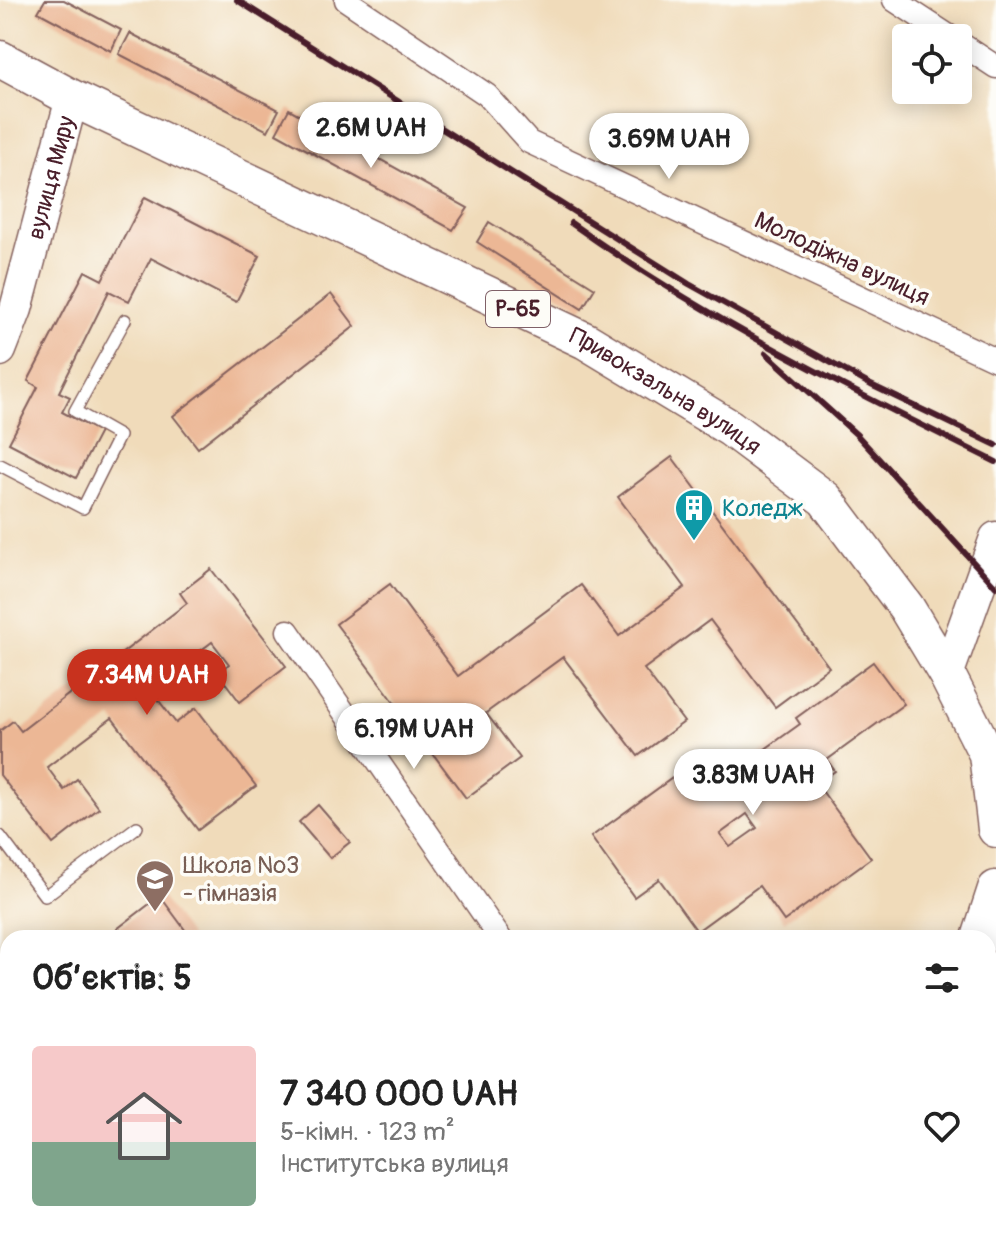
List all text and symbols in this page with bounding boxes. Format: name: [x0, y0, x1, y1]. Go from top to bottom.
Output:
map controls: [892, 24, 972, 104]
button: locate: [892, 24, 972, 104]
pin: 2.6M UAH: [288, 102, 454, 170]
text: 2.6M UAH: [316, 112, 426, 144]
street label: вулиця Миру: [21, 113, 81, 242]
pin: 3.69M UAH: [577, 113, 761, 181]
text: 3.69M UAH: [607, 123, 731, 155]
street label: Молодіжна вулиця: [750, 206, 934, 312]
road number: Р-65: [486, 291, 550, 327]
street label: Привокзальна вулиця: [565, 321, 767, 461]
building icon: Коледж: [673, 487, 715, 542]
place label: Коледж: [722, 494, 804, 523]
pin: 7.34M UAH: [55, 649, 239, 717]
text: 7.34M UAH: [85, 659, 209, 691]
pin: 6.19M UAH: [322, 703, 506, 771]
text: 6.19M UAH: [354, 713, 474, 745]
pin: 3.83M UAH: [661, 749, 845, 817]
text: 3.83M UAH: [692, 759, 814, 791]
place label: Школа №3 - гімназія: [183, 851, 299, 908]
school or university icon: Школа №3 - гімназія: [134, 858, 176, 913]
icon: filters: [920, 956, 964, 1000]
text: Об’єктів: 5: [32, 957, 192, 1000]
text: 7 340 000 UAH: [280, 1073, 518, 1116]
icon: home: [96, 1078, 192, 1174]
icon: heart: [920, 1104, 964, 1148]
text: 5-кімн. · 123 m²: [280, 1116, 455, 1148]
text: Інститутська вулиця: [280, 1148, 509, 1180]

